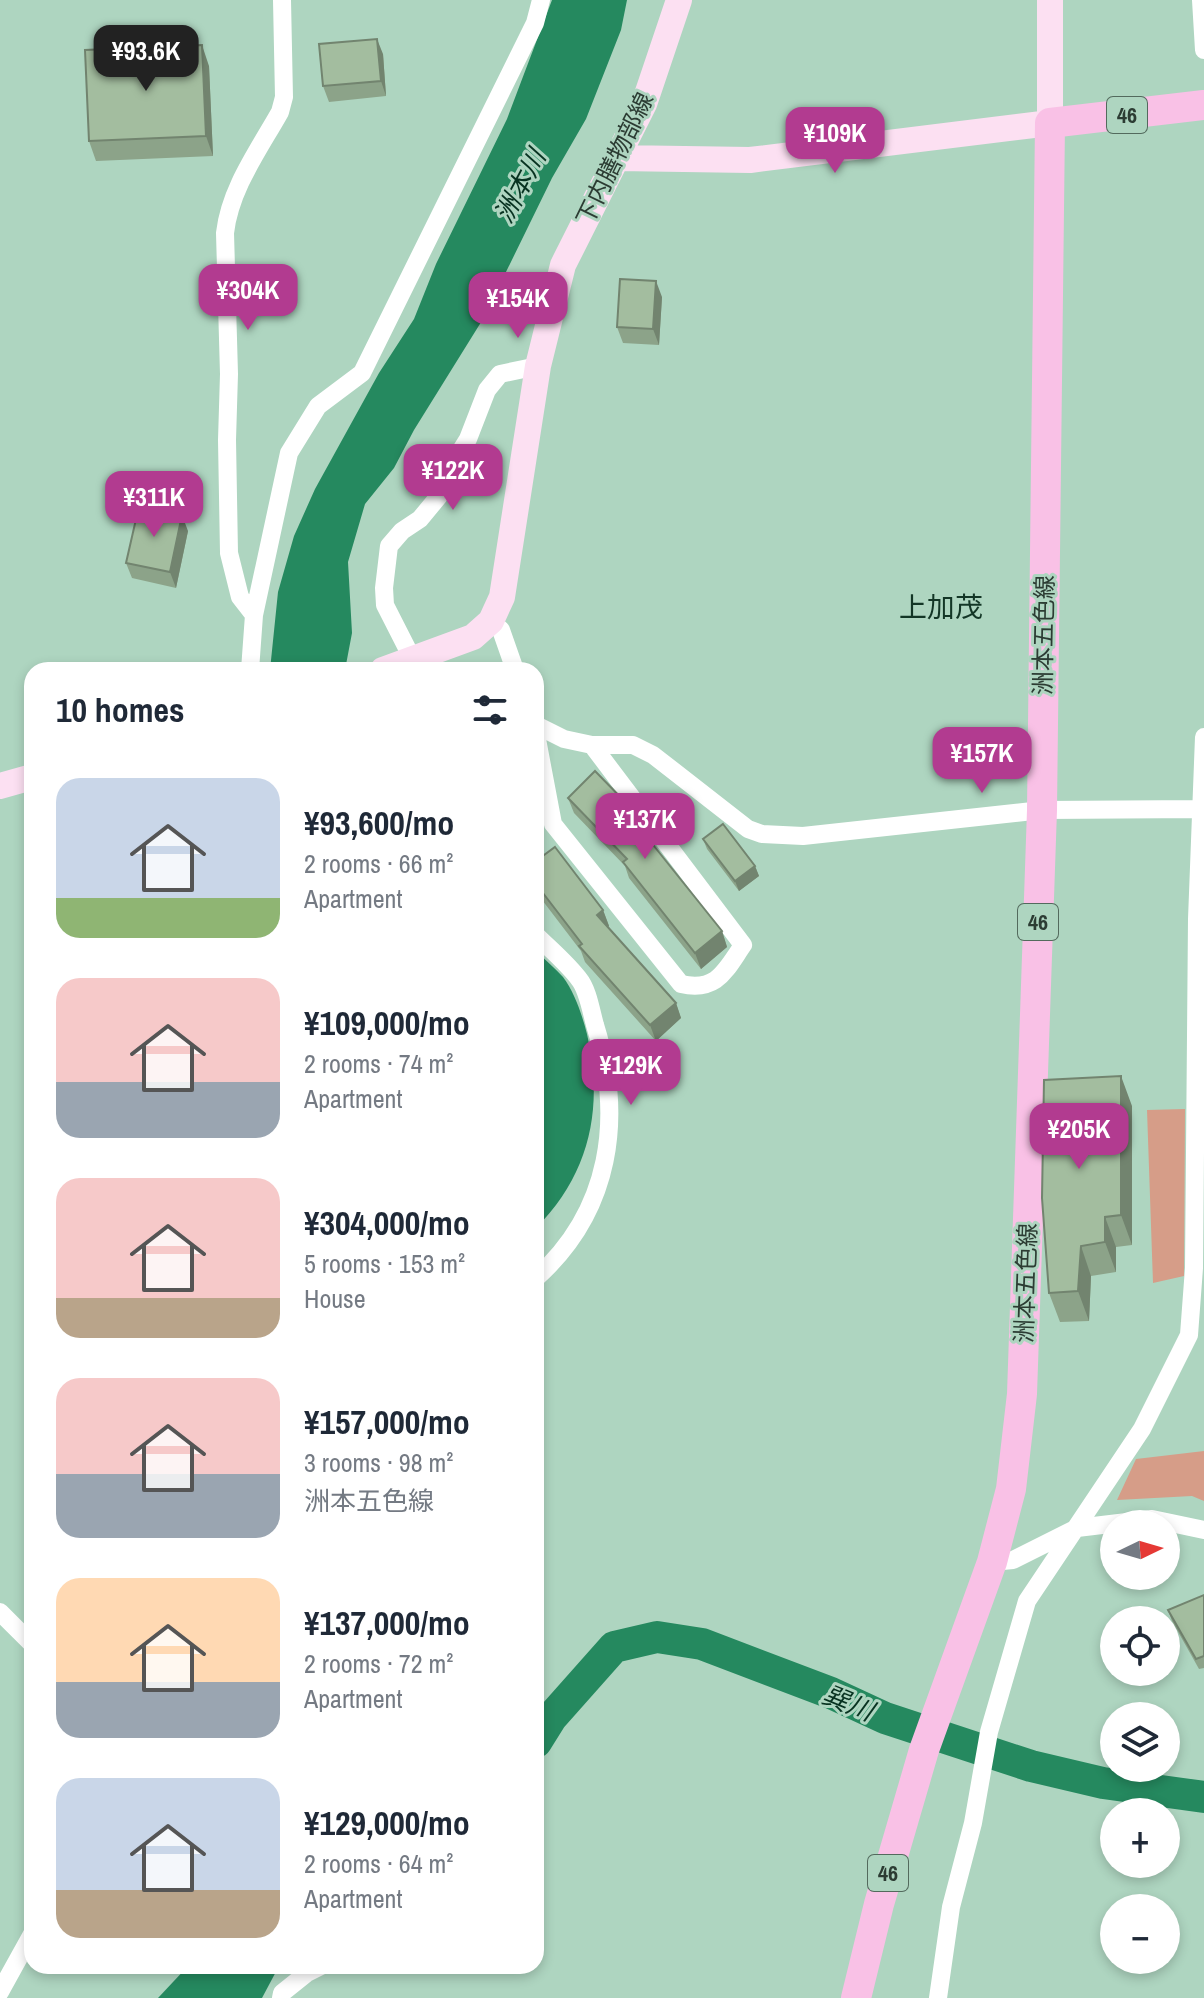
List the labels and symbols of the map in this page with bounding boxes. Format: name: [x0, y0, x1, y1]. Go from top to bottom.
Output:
pin: ¥93.6K: [81, 25, 211, 93]
street label: 下内膳物部線: [568, 87, 660, 230]
road number: 46: [1107, 97, 1147, 133]
pin: ¥109K: [779, 107, 891, 175]
water label: 洲本川: [486, 140, 555, 228]
pin: ¥304K: [192, 264, 304, 332]
pin: ¥154K: [462, 272, 574, 340]
pin: ¥122K: [397, 444, 509, 512]
pin: ¥311K: [98, 471, 210, 539]
street label: 洲本五色線: [1026, 575, 1060, 695]
district label: 上加茂: [899, 588, 983, 626]
pin: ¥157K: [926, 727, 1038, 795]
pin: ¥137K: [589, 793, 701, 861]
road number: 46: [1018, 904, 1058, 940]
pin: ¥129K: [575, 1039, 687, 1107]
pin: ¥205K: [1023, 1103, 1135, 1171]
street label: 洲本五色線: [1007, 1222, 1043, 1343]
north arrow: [1100, 1510, 1180, 1590]
water label: 巽川: [818, 1677, 882, 1730]
road number: 46: [868, 1855, 908, 1891]

